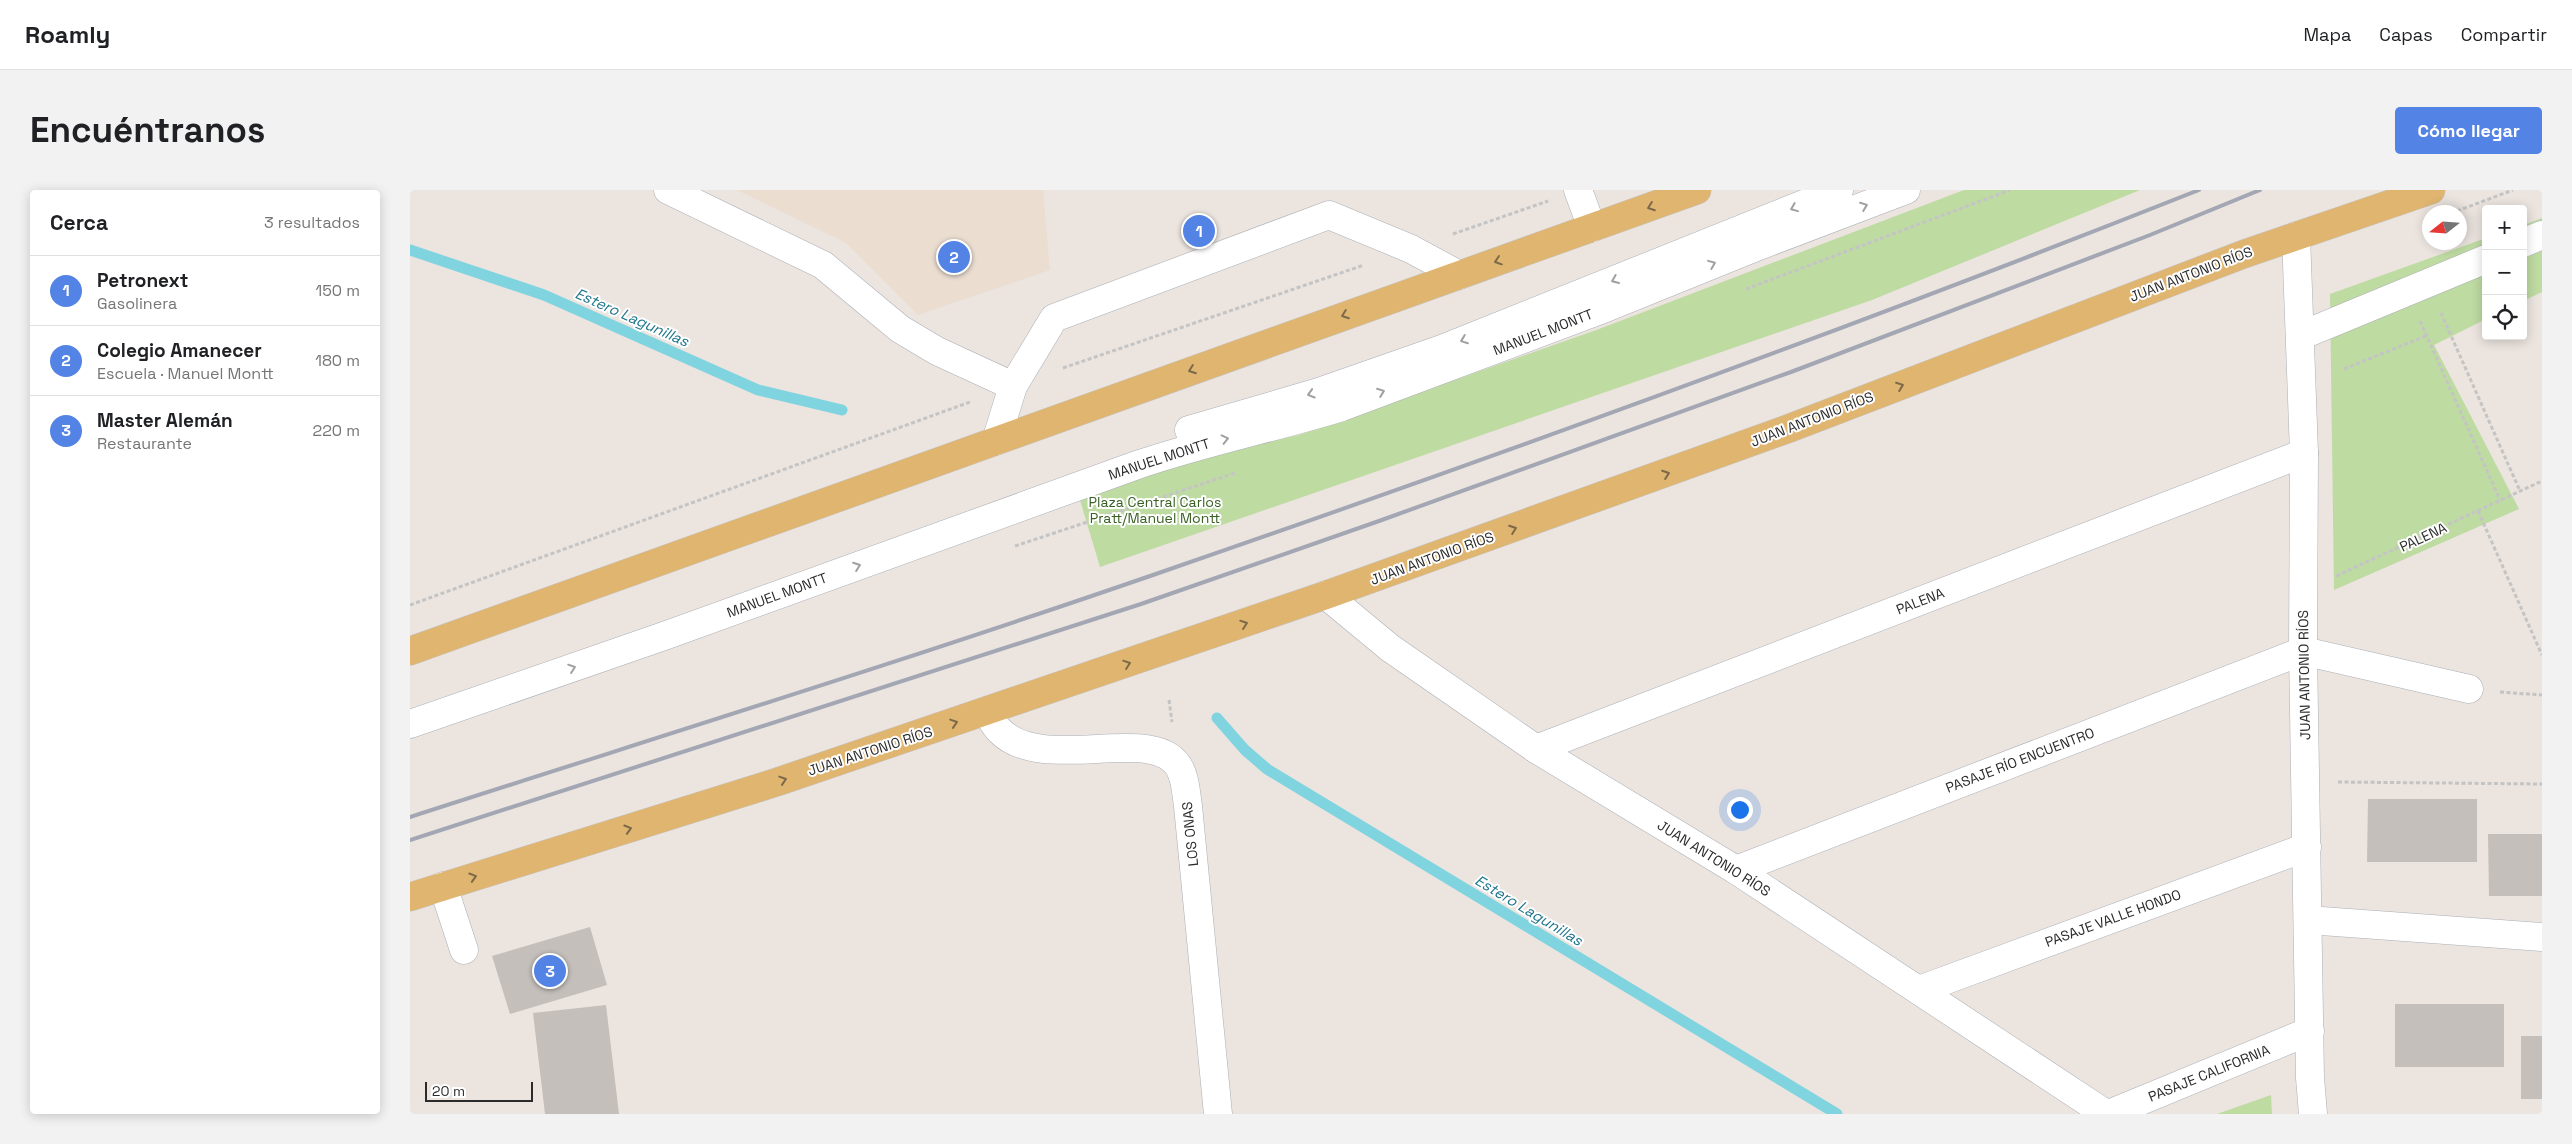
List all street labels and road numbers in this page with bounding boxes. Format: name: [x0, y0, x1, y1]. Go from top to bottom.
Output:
street label: JUAN ANTONIO RÍOS: [2127, 242, 2255, 306]
street label: MANUEL MONTT: [1490, 305, 1596, 359]
street label: JUAN ANTONIO RÍOS: [1748, 387, 1876, 451]
street label: MANUEL MONTT: [1106, 434, 1212, 484]
street label: PALENA: [2396, 518, 2450, 556]
street label: JUAN ANTONIO RÍOS: [1368, 527, 1496, 589]
street label: MANUEL MONTT: [724, 568, 830, 622]
street label: PALENA: [1893, 584, 1947, 618]
street label: JUAN ANTONIO RÍOS: [2294, 610, 2314, 740]
street label: JUAN ANTONIO RÍOS: [805, 722, 935, 780]
street label: PASAJE RÍO ENCUENTRO: [1943, 723, 2097, 797]
street label: LOS ONAS: [1178, 801, 1202, 867]
street label: JUAN ANTONIO RÍOS: [1654, 816, 1774, 900]
street label: PASAJE VALLE HONDO: [2043, 885, 2183, 951]
street label: PASAJE CALIFORNIA: [2146, 1040, 2273, 1106]

